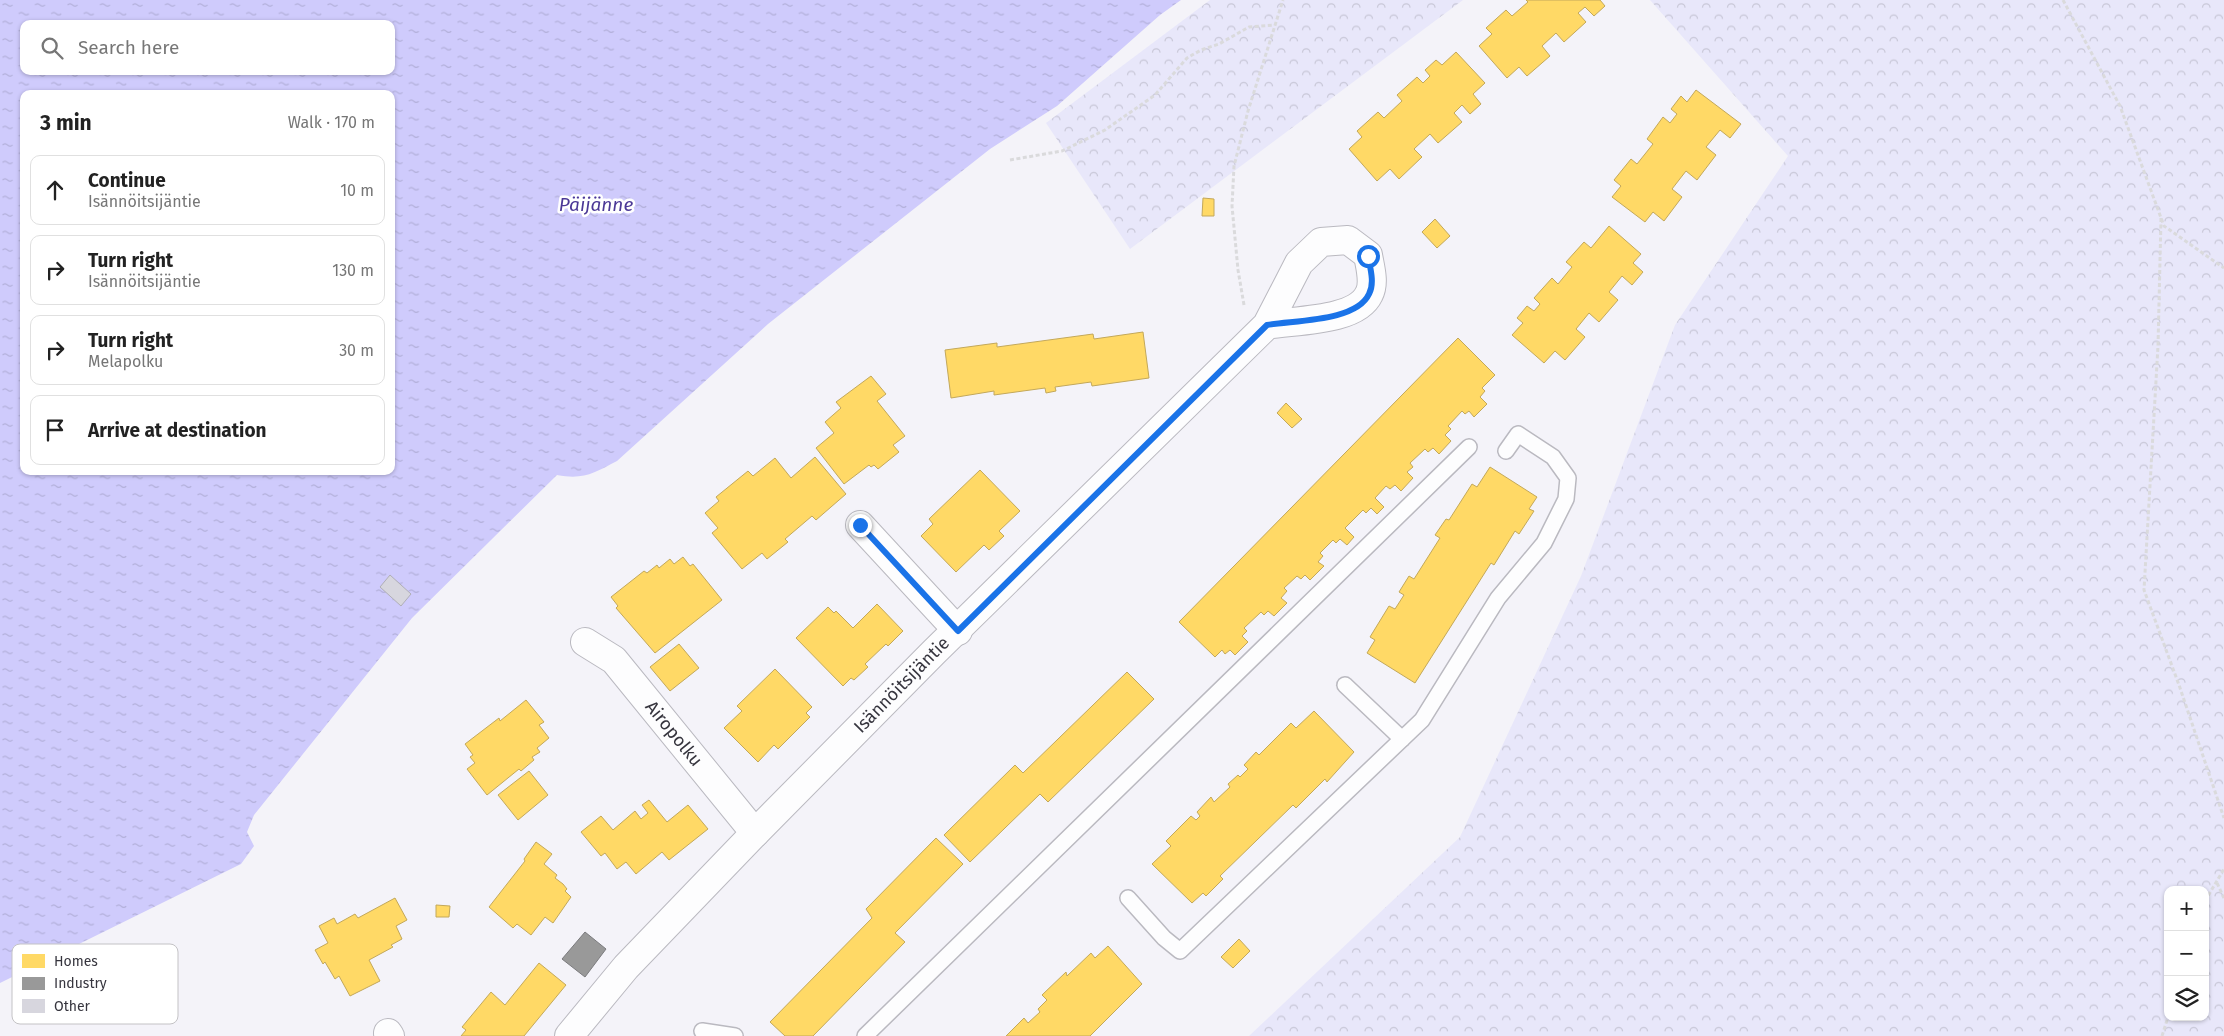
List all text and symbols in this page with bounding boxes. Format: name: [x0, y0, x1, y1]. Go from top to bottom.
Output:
search box: [20, 20, 395, 75]
icon: search: [38, 34, 66, 62]
text: Search here: [78, 36, 179, 59]
text: 3 min: [40, 110, 92, 136]
text: Walk · 170 m: [288, 113, 375, 132]
text: Continue: [88, 169, 166, 192]
icon: ahead: [41, 176, 69, 204]
text: 10 m: [340, 181, 374, 200]
text: Isännöitsijäntie: [88, 192, 201, 211]
water label: Päijänne: [559, 193, 633, 216]
route start: [1357, 245, 1380, 268]
text: Turn right: [88, 249, 173, 272]
icon: right: [41, 256, 69, 284]
text: 130 m: [332, 261, 374, 280]
text: Isännöitsijäntie: [88, 272, 201, 291]
text: Turn right: [88, 329, 173, 352]
icon: right: [41, 336, 69, 364]
text: 30 m: [339, 341, 374, 360]
text: Melapolku: [88, 352, 163, 371]
icon: arrive: [41, 416, 69, 444]
text: Arrive at destination: [88, 419, 267, 442]
route end: [849, 514, 872, 537]
street label: Isännöitsijäntie: [849, 632, 954, 738]
street label: Airopolku: [641, 696, 707, 771]
map controls: [2164, 886, 2209, 1021]
button: +: [2164, 886, 2209, 931]
button: −: [2164, 931, 2209, 976]
legend: [12, 944, 178, 1024]
text: Homes: [54, 953, 98, 970]
text: Industry: [54, 975, 107, 992]
button: layers: [2164, 976, 2209, 1021]
text: Other: [54, 998, 91, 1015]

